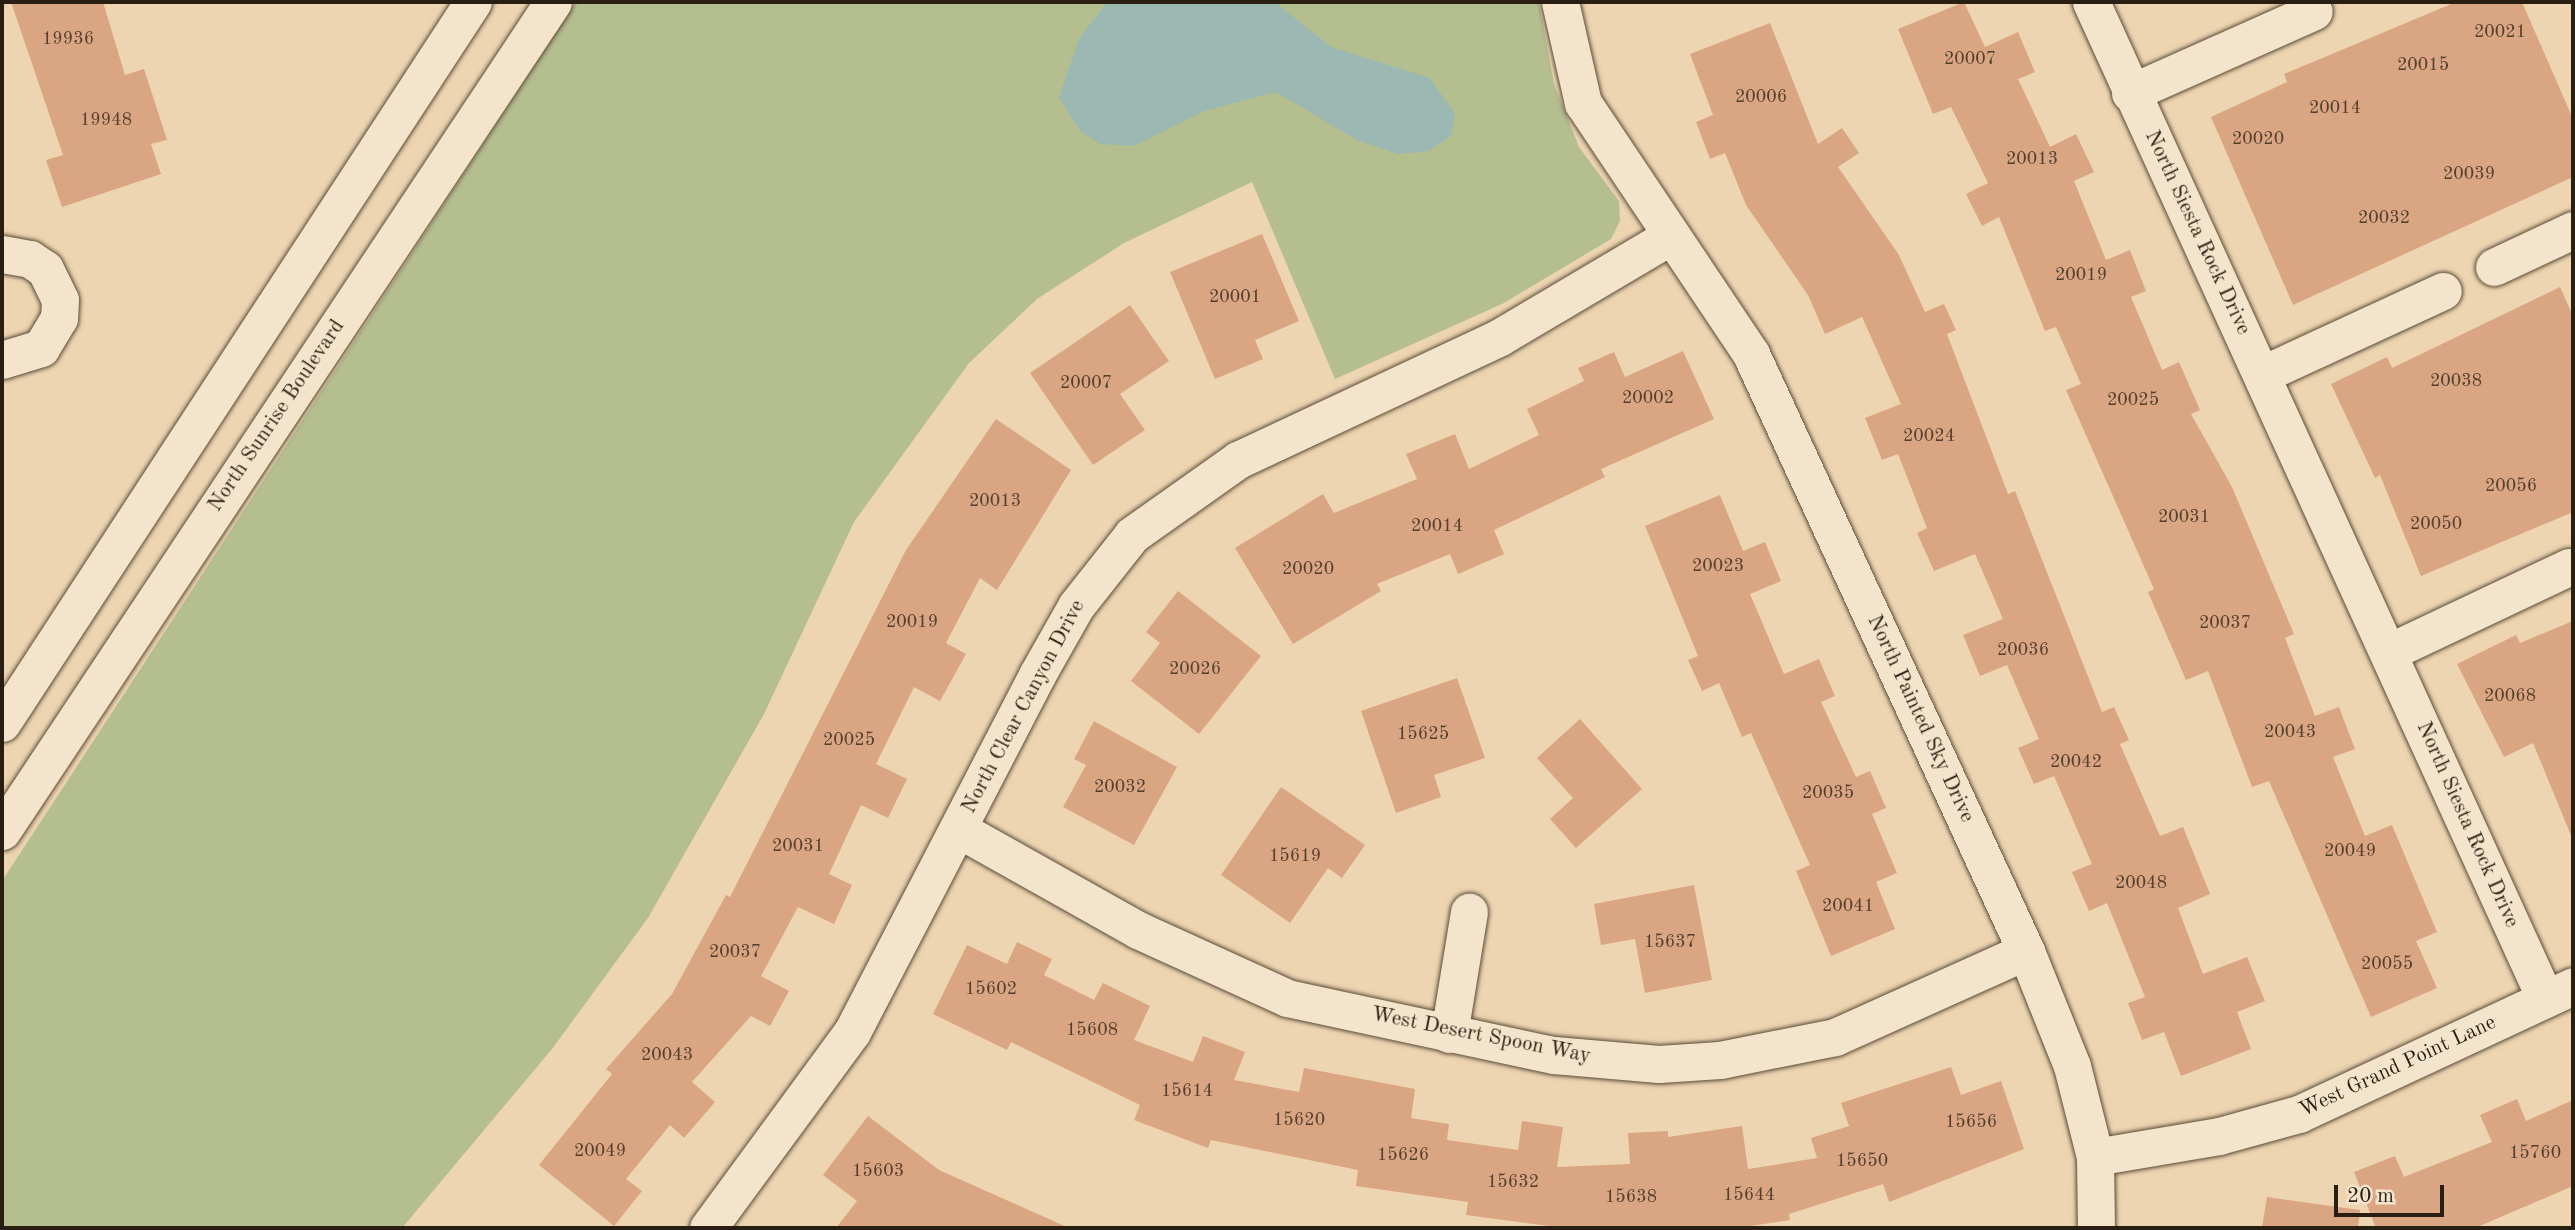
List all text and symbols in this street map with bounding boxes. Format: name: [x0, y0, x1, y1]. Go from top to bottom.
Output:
house number: 20021: [2474, 21, 2526, 43]
house number: 19936: [42, 28, 94, 50]
house number: 20007: [1944, 48, 1996, 70]
house number: 20015: [2397, 54, 2449, 76]
house number: 20006: [1735, 86, 1787, 108]
house number: 20014: [2309, 97, 2361, 119]
house number: 19948: [80, 109, 132, 131]
street label: North Siesta Rock Drive: [2139, 127, 2255, 339]
house number: 20020: [2232, 128, 2284, 150]
house number: 20013: [2006, 148, 2058, 170]
house number: 20039: [2443, 163, 2495, 185]
house number: 20032: [2358, 207, 2410, 229]
house number: 20019: [2055, 264, 2107, 286]
house number: 20001: [1209, 286, 1261, 308]
street label: North Sunrise Boulevard: [203, 315, 351, 517]
house number: 20038: [2430, 370, 2482, 392]
house number: 20007: [1060, 372, 1112, 394]
house number: 20002: [1622, 387, 1674, 409]
house number: 20025: [2107, 389, 2159, 411]
house number: 20024: [1903, 425, 1955, 447]
house number: 20056: [2485, 475, 2537, 497]
house number: 20013: [969, 490, 1021, 512]
house number: 20031: [2158, 506, 2210, 528]
house number: 20050: [2410, 513, 2462, 535]
house number: 20014: [1411, 515, 1463, 537]
house number: 20023: [1692, 555, 1744, 577]
house number: 20020: [1282, 558, 1334, 580]
street label: North Clear Canyon Drive: [957, 596, 1091, 818]
house number: 20019: [886, 611, 938, 633]
street label: North Painted Sky Drive: [1861, 611, 1979, 827]
house number: 20037: [2199, 612, 2251, 634]
house number: 20036: [1997, 639, 2049, 661]
house number: 20026: [1169, 658, 1221, 680]
house number: 20068: [2484, 685, 2536, 707]
street label: North Siesta Rock Drive: [2410, 718, 2524, 932]
house number: 20043: [2264, 721, 2316, 743]
house number: 15625: [1397, 723, 1449, 745]
house number: 20025: [823, 729, 875, 751]
house number: 20042: [2050, 751, 2102, 773]
house number: 20032: [1094, 776, 1146, 798]
house number: 20035: [1802, 782, 1854, 804]
house number: 20031: [772, 835, 824, 857]
house number: 20049: [2324, 840, 2376, 862]
house number: 15619: [1269, 845, 1321, 867]
house number: 20048: [2115, 872, 2167, 894]
house number: 20041: [1822, 895, 1874, 917]
house number: 15637: [1644, 931, 1696, 953]
house number: 20037: [709, 941, 761, 963]
house number: 20055: [2361, 953, 2413, 975]
house number: 15602: [965, 978, 1017, 1000]
street label: West Desert Spoon Way: [1369, 1002, 1593, 1070]
street label: West Grand Point Lane: [2296, 1010, 2500, 1124]
house number: 15608: [1066, 1019, 1118, 1041]
house number: 20043: [641, 1044, 693, 1066]
house number: 15614: [1161, 1080, 1213, 1102]
house number: 15620: [1273, 1109, 1325, 1131]
house number: 15656: [1945, 1111, 1997, 1133]
house number: 20049: [574, 1140, 626, 1162]
house number: 15760: [2509, 1142, 2561, 1164]
house number: 15626: [1377, 1144, 1429, 1166]
house number: 15650: [1836, 1150, 1888, 1172]
house number: 15603: [852, 1160, 904, 1182]
scale bar: [2337, 1170, 2447, 1214]
house number: 15632: [1487, 1171, 1539, 1193]
house number: 15644: [1723, 1184, 1775, 1206]
house number: 15638: [1605, 1186, 1657, 1208]
text: 20 m: [2347, 1186, 2394, 1207]

